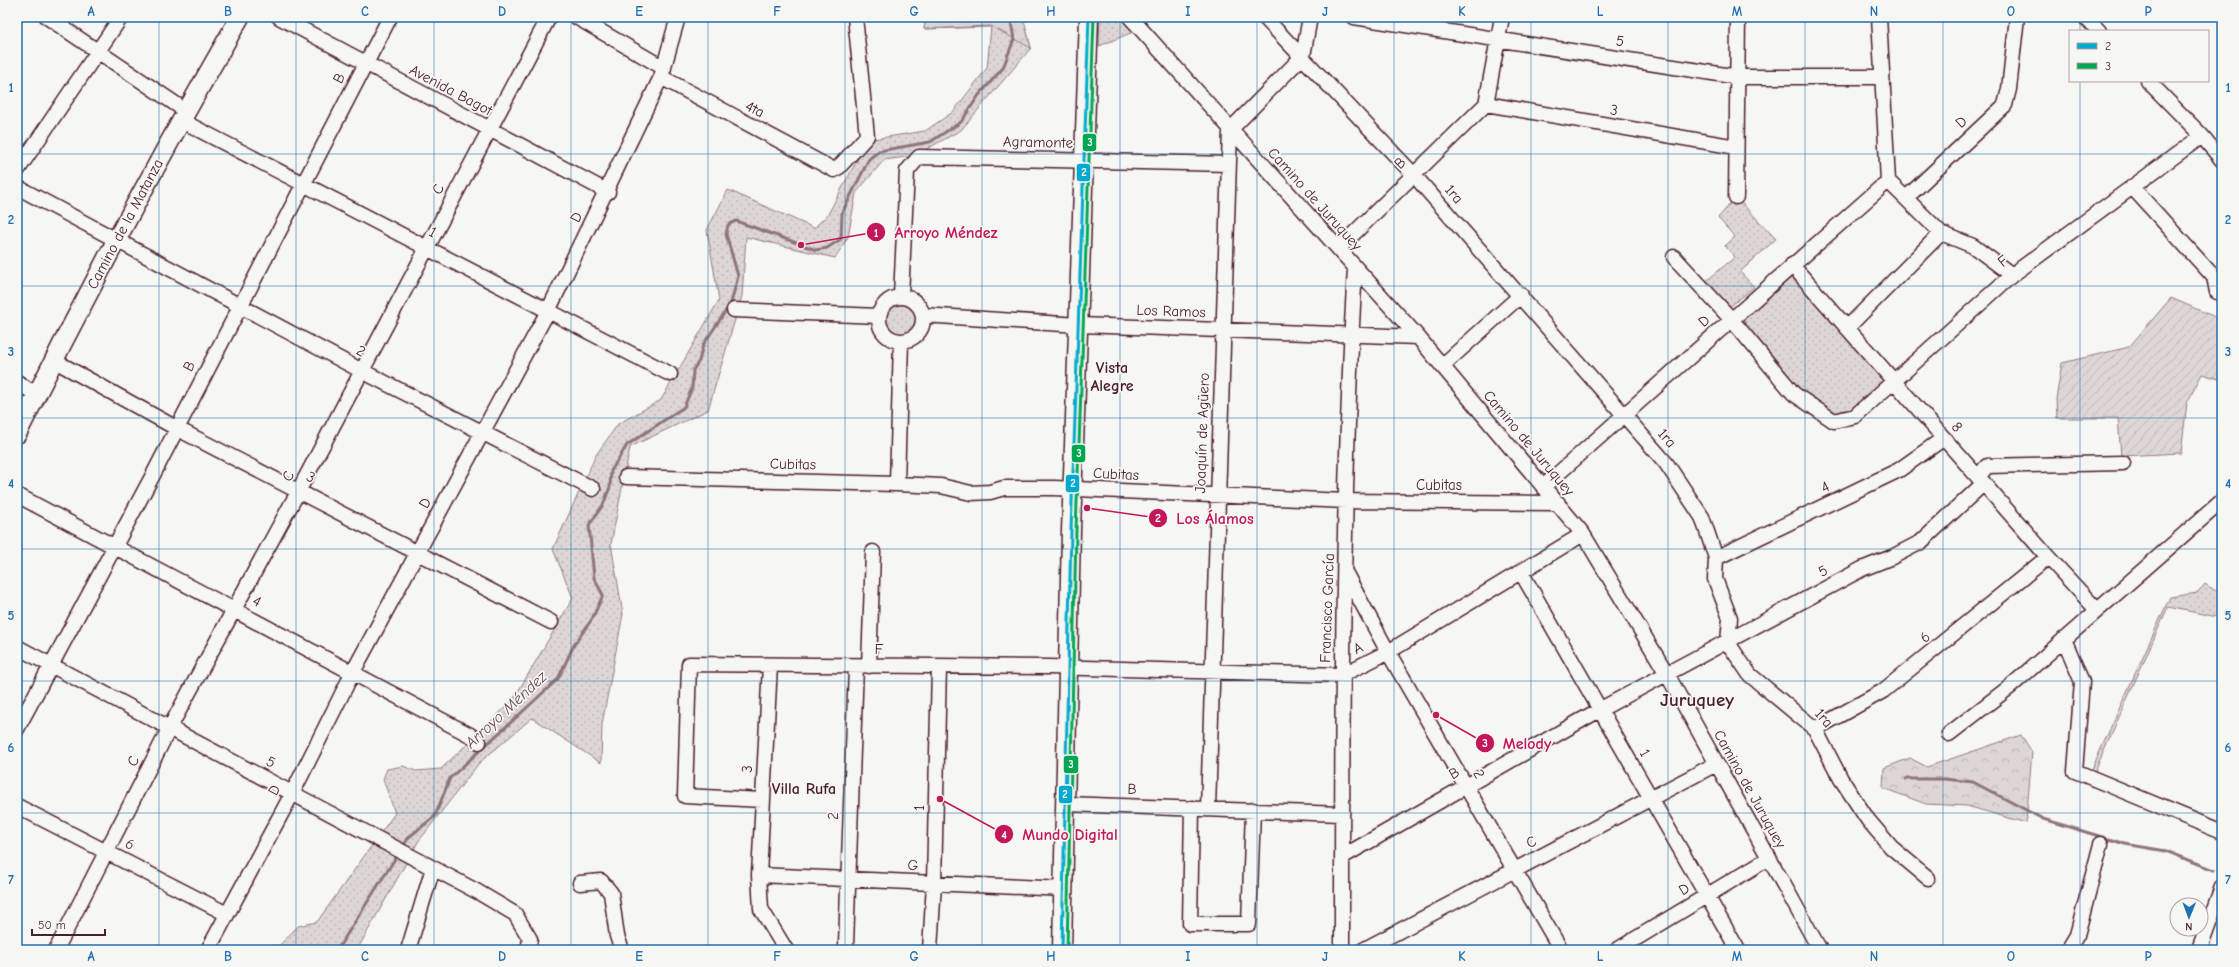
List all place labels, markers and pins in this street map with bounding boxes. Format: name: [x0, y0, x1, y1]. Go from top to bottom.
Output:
callout: Arroyo Méndez: [866, 218, 1005, 246]
callout: Los Álamos: [1148, 504, 1262, 532]
callout: Melody: [1475, 729, 1560, 757]
callout: Mundo Digital: [994, 820, 1126, 848]

